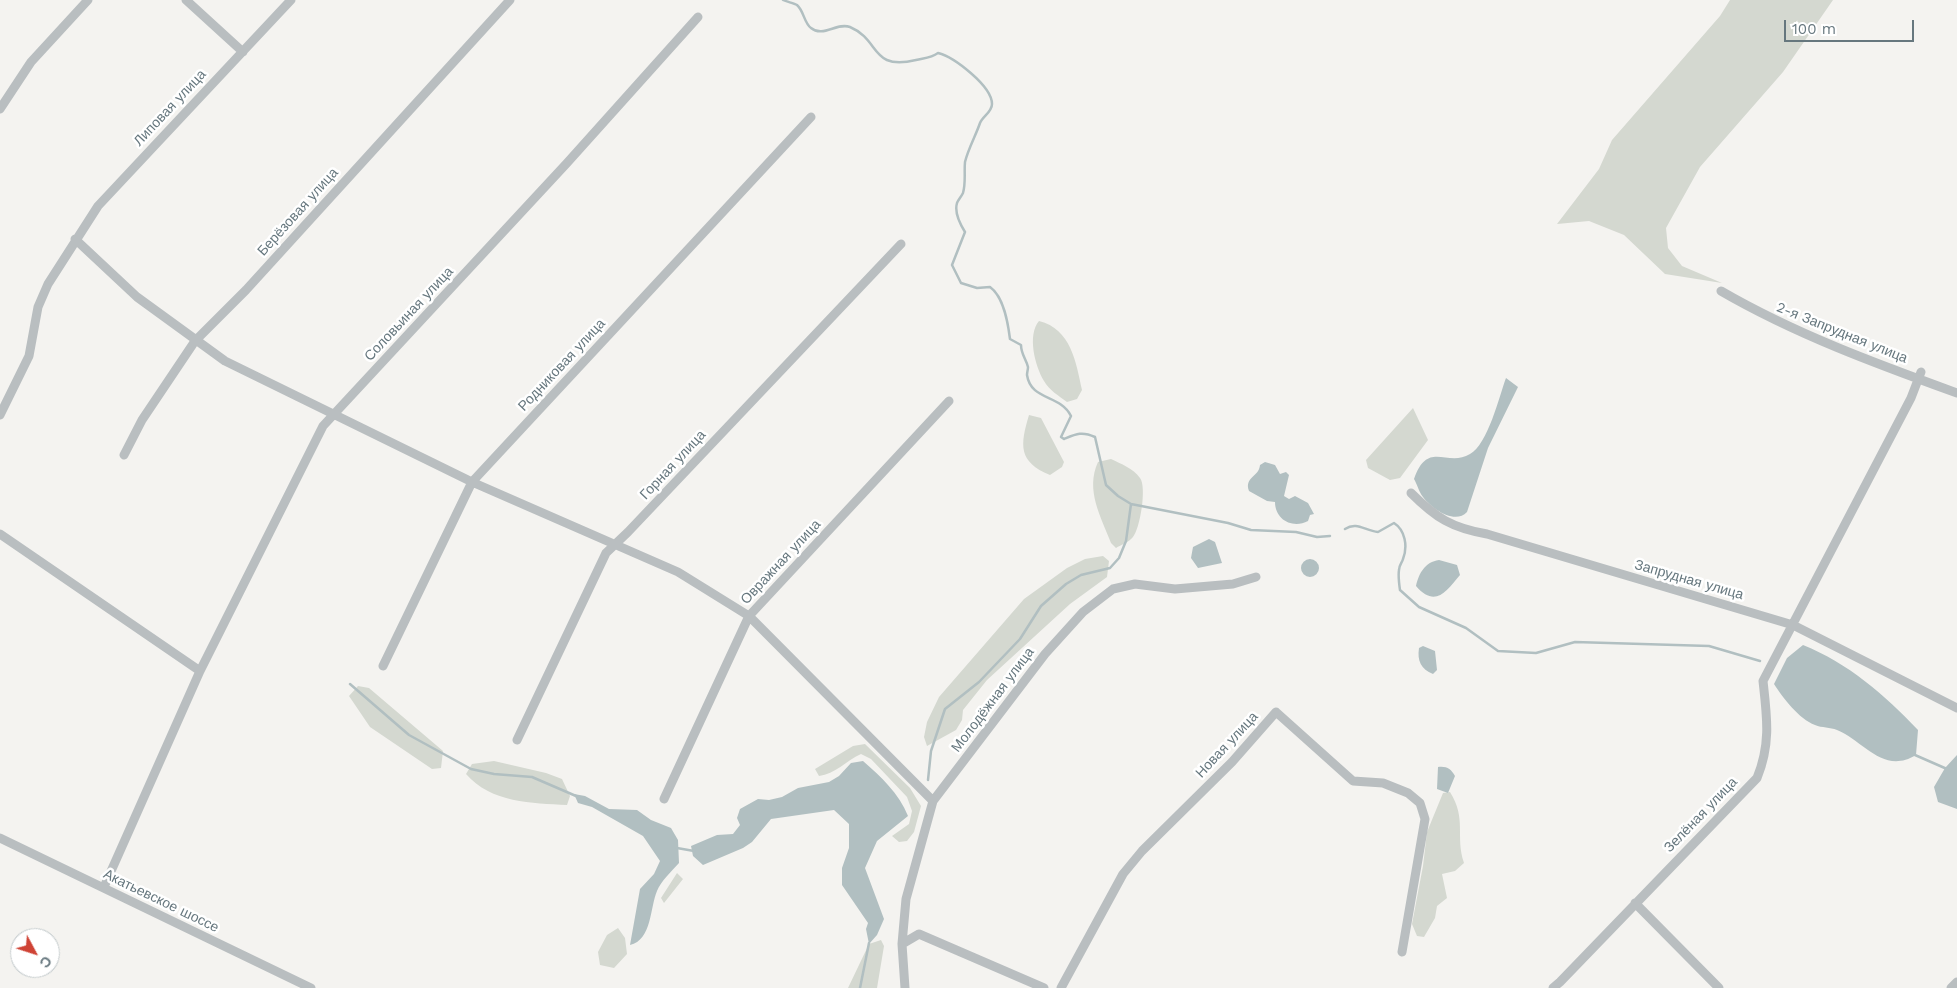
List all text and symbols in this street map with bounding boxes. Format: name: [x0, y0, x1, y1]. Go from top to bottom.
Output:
scale bar: [1787, 10, 1917, 42]
text: 100 m: [1792, 20, 1836, 38]
street label: Липовая улица: [130, 66, 210, 150]
street label: Берёзовая улица: [254, 165, 342, 259]
street label: Соловьиная улица: [361, 263, 457, 365]
street label: 2-я Запрудная улица: [1774, 299, 1910, 367]
street label: Родниковая улица: [515, 315, 609, 415]
street label: Горная улица: [637, 427, 709, 503]
street label: Овражная улица: [737, 516, 825, 608]
street label: Запрудная улица: [1633, 556, 1745, 604]
street label: Молодёжная улица: [948, 644, 1038, 756]
street label: Новая улица: [1192, 709, 1262, 781]
street label: Зелёная улица: [1661, 774, 1741, 856]
street label: Акатьевское шоссе: [100, 866, 222, 936]
north arrow: [10, 928, 60, 978]
text: С: [36, 953, 55, 971]

